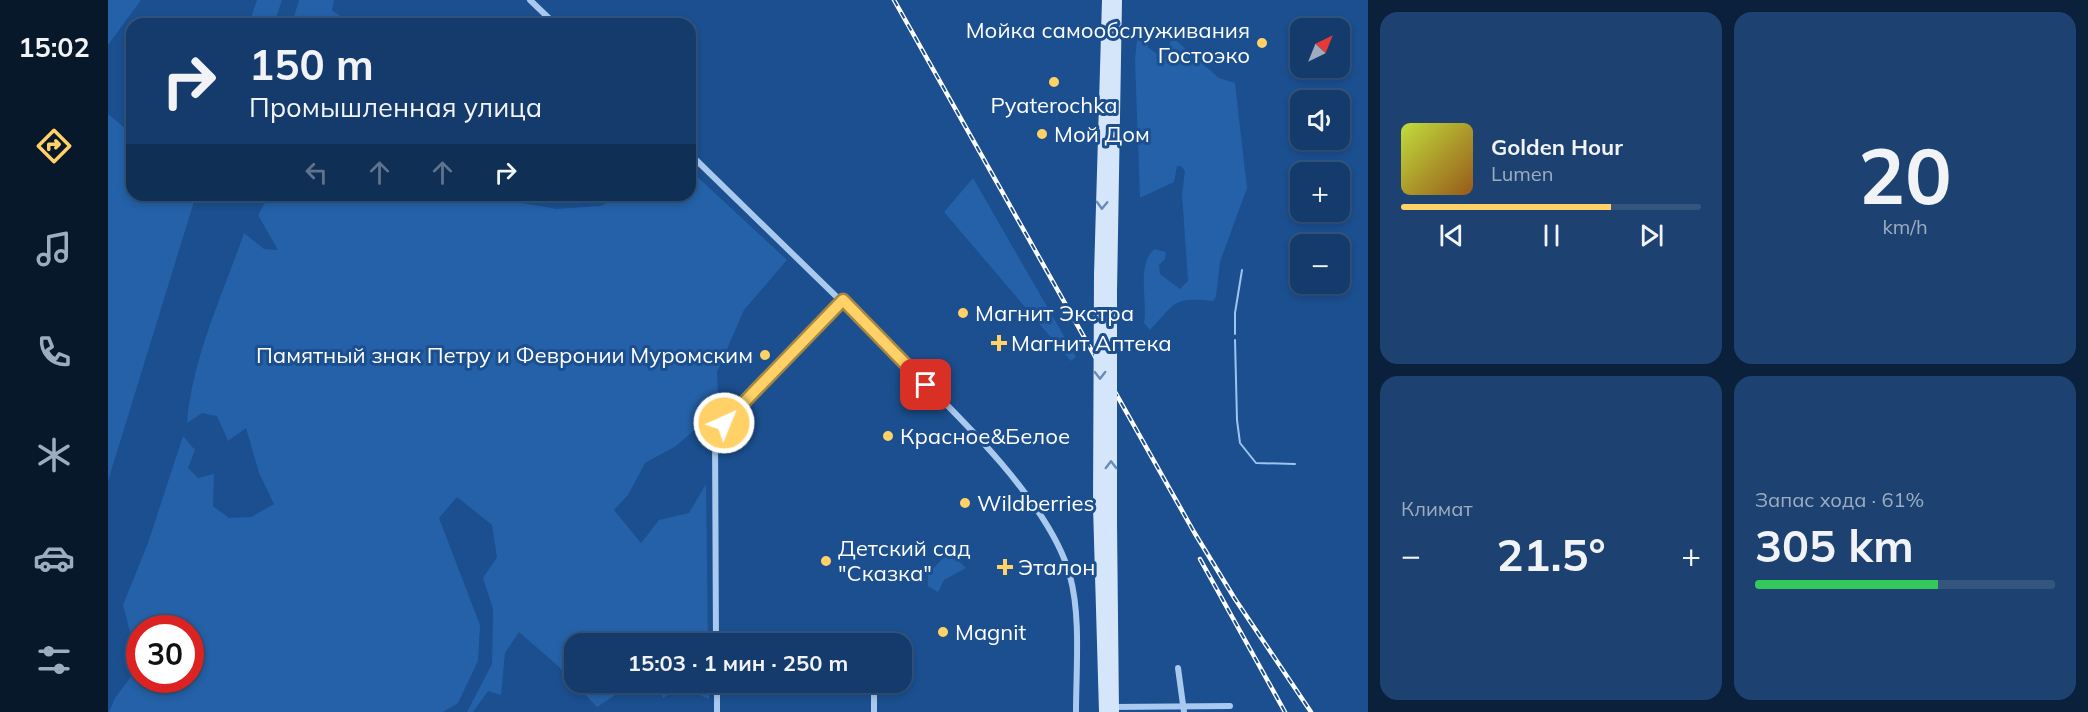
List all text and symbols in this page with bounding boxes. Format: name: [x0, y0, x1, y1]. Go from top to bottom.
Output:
place label: Мойка самообслуживания Гостоэко: [966, 16, 1250, 69]
north arrow: [1290, 18, 1350, 78]
map controls: [1290, 18, 1350, 294]
text: 15:02: [18, 30, 90, 64]
marker: Мойка самообслуживания Гостоэко: [1255, 36, 1269, 50]
text: 150 m: [249, 38, 374, 91]
icon: right: [150, 42, 228, 120]
marker: Pyaterochka: [1047, 75, 1061, 89]
text: Промышленная улица: [249, 90, 542, 124]
button: sound: [1290, 90, 1350, 150]
place label: Pyaterochka: [990, 91, 1118, 119]
place label: Мой Дом: [1054, 120, 1150, 148]
icon: directions: [33, 125, 75, 167]
text: 20: [1858, 126, 1952, 224]
marker: Мой Дом: [1035, 127, 1049, 141]
text: Golden Hour: [1491, 133, 1623, 161]
icon: left: [300, 156, 333, 189]
icon: ahead: [363, 156, 396, 189]
icon: ahead: [426, 156, 459, 189]
icon: right: [489, 156, 522, 189]
text: Lumen: [1491, 161, 1553, 186]
button: +: [1290, 162, 1350, 222]
one-way arrow: [1096, 201, 1108, 210]
text: km/h: [1882, 214, 1928, 239]
icon: previous: [1435, 219, 1468, 252]
icon: pause: [1535, 219, 1568, 252]
icon: next: [1635, 219, 1668, 252]
icon: music: [33, 228, 75, 270]
button: −: [1290, 234, 1350, 294]
place label: Магнит Экстра: [975, 299, 1134, 327]
marker: Магнит Экстра: [956, 306, 970, 320]
place label: Магнит Аптека: [1011, 329, 1172, 357]
icon: phone: [33, 331, 75, 373]
marker: Магнит Аптека: [992, 336, 1006, 350]
place label: Памятный знак Петру и Февронии Муромским: [256, 341, 753, 369]
marker: Памятный знак Петру и Февронии Муромским: [758, 348, 772, 362]
pin: [900, 359, 951, 410]
icon: arrive: [909, 368, 942, 401]
one-way arrow: [1094, 371, 1106, 380]
position arrow: [692, 391, 756, 455]
place label: Красное&Белое: [900, 422, 1070, 450]
marker: Красное&Белое: [881, 429, 895, 443]
icon: climate: [33, 434, 75, 476]
one-way arrow: [1105, 460, 1117, 469]
text: Запас хода · 61%: [1755, 487, 1924, 512]
place label: Wildberries: [977, 489, 1094, 517]
marker: Wildberries: [958, 496, 972, 510]
text: Климат: [1401, 496, 1473, 521]
text: 305 km: [1755, 517, 1914, 573]
text: 21.5°: [1496, 526, 1606, 582]
place label: Детский сад "Сказка": [838, 534, 971, 587]
text: −: [1401, 534, 1421, 575]
text: +: [1681, 534, 1701, 575]
icon: car: [33, 537, 75, 579]
place label: Эталон: [1018, 553, 1095, 581]
marker: Детский сад "Сказка": [819, 554, 833, 568]
marker: Эталон: [996, 558, 1014, 576]
speed limit sign: 30: [126, 615, 204, 693]
place label: Magnit: [955, 618, 1026, 646]
marker: Magnit: [936, 625, 950, 639]
icon: filters: [33, 639, 75, 681]
text: 15:03 · 1 мин · 250 m: [628, 649, 848, 677]

